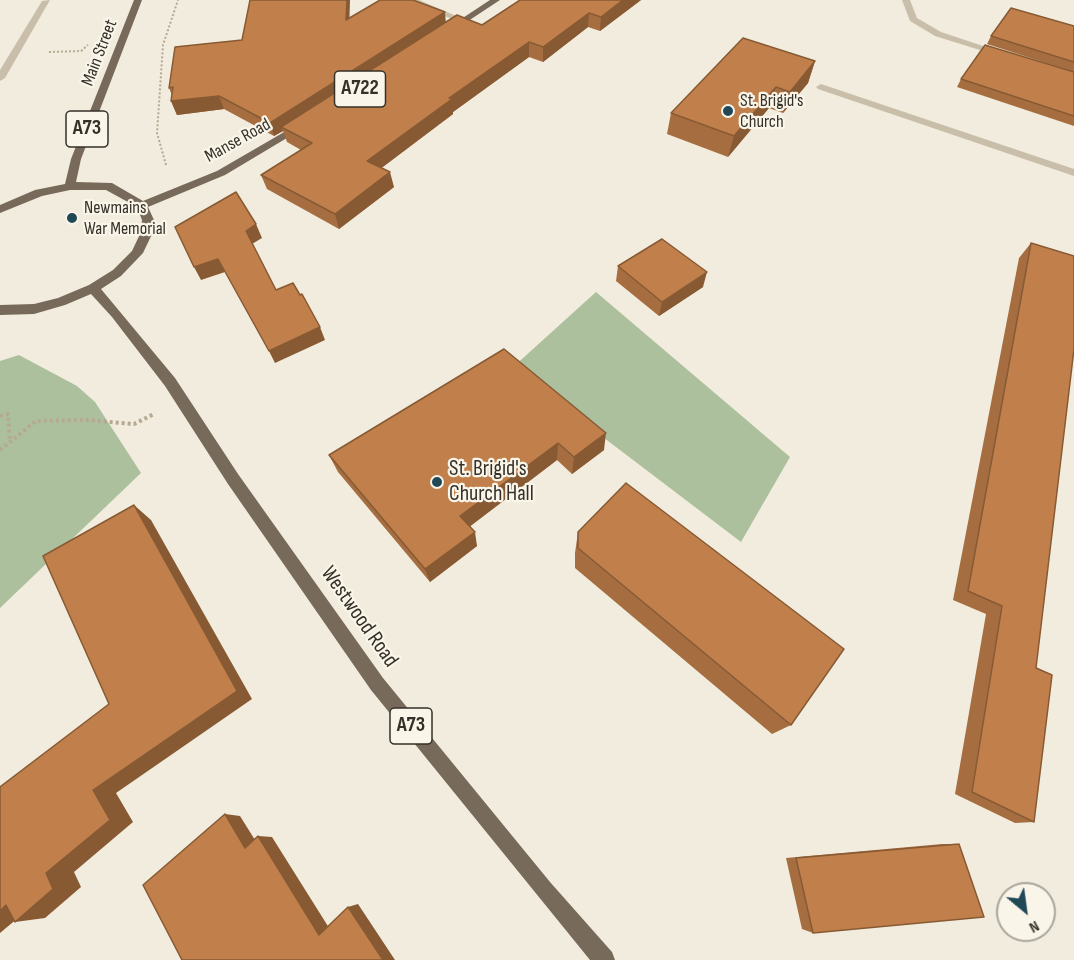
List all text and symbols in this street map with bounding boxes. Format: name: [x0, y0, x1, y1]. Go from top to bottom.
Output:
street label: Main Street: [77, 17, 123, 89]
road number: A722: [334, 71, 386, 107]
place label: St. Brigid's Church: [740, 90, 804, 132]
marker: St. Brigid's Church: [721, 104, 735, 118]
road number: A73: [66, 111, 108, 147]
street label: Manse Road: [201, 114, 275, 168]
place label: Newmains War Memorial: [84, 197, 166, 240]
marker: Newmains War Memorial: [65, 211, 79, 225]
place label: St. Brigid's Church Hall: [449, 456, 534, 508]
marker: St. Brigid's Church Hall: [430, 475, 444, 489]
street label: Westwood Road: [315, 561, 403, 673]
road number: A73: [390, 708, 432, 744]
north arrow: [996, 882, 1056, 942]
text: N: [1026, 916, 1042, 937]

